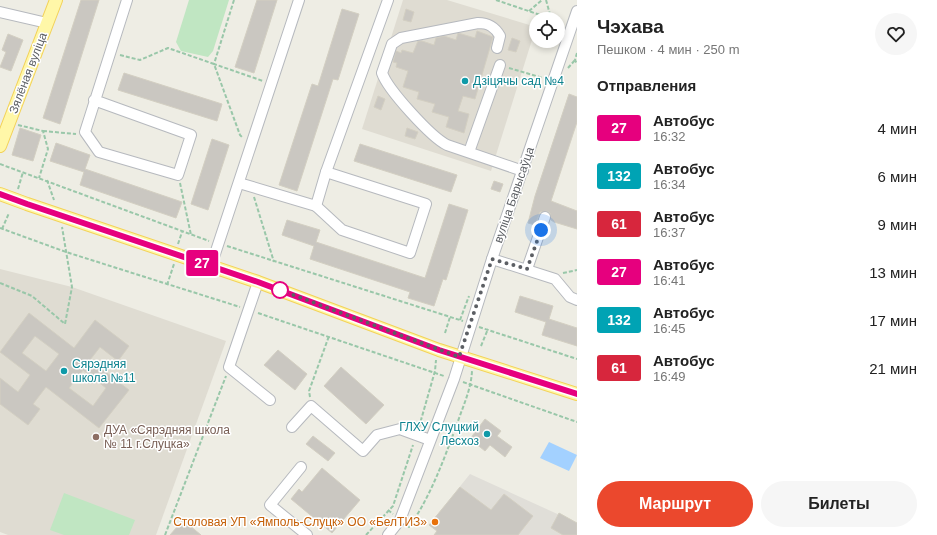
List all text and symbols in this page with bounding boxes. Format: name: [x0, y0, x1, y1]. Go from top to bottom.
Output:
map controls: [529, 12, 565, 48]
button: locate: [529, 12, 565, 48]
button: heart: [875, 13, 917, 55]
text: Чэхава: [597, 16, 664, 37]
street label: Зялёная вуліца: [6, 30, 50, 115]
text: Пешком · 4 мин · 250 m: [597, 42, 739, 57]
place label: Дзіцячы сад №4: [473, 74, 564, 88]
marker: Дзіцячы сад №4: [460, 76, 470, 86]
text: Отправления: [597, 77, 696, 94]
text: Автобус: [653, 112, 715, 129]
text: 27: [611, 120, 627, 136]
text: 4 мин: [878, 120, 917, 137]
text: 16:32: [653, 129, 686, 144]
street label: вуліца Барысаўца: [491, 145, 537, 245]
text: Автобус: [653, 160, 715, 177]
text: 132: [607, 168, 631, 184]
text: 6 мин: [878, 168, 917, 185]
text: 16:34: [653, 177, 686, 192]
text: Автобус: [653, 208, 715, 225]
text: 61: [611, 216, 627, 232]
text: 9 мин: [878, 216, 917, 233]
your location: [531, 220, 551, 240]
text: 16:37: [653, 225, 686, 240]
line badge: 27: [184, 250, 220, 276]
text: 27: [194, 255, 210, 271]
text: Автобус: [653, 256, 715, 273]
text: 27: [611, 264, 627, 280]
text: 13 мин: [869, 264, 917, 281]
text: 16:41: [653, 273, 686, 288]
unlabelled marker: [271, 281, 289, 299]
text: Автобус: [653, 304, 715, 321]
text: 132: [607, 312, 631, 328]
text: 17 мин: [869, 312, 917, 329]
text: 16:45: [653, 321, 686, 336]
text: Автобус: [653, 352, 715, 369]
place label: Сярэдняя школа №11: [72, 357, 136, 385]
text: 61: [611, 360, 627, 376]
text: 21 мин: [869, 360, 917, 377]
marker: Сярэдняя школа №11: [59, 366, 69, 376]
text: 16:49: [653, 369, 686, 384]
place label: ГЛХУ Слуцкий Лесхоз: [399, 420, 479, 448]
place label: ДУА «Сярэдняя школа № 11 г.Слуцка»: [104, 423, 230, 451]
marker: ГЛХУ Слуцкий Лесхоз: [482, 429, 492, 439]
marker: ДУА «Сярэдняя школа № 11 г.Слуцка»: [91, 432, 101, 442]
button: Маршрут: [597, 481, 753, 527]
button: Билеты: [761, 481, 917, 527]
place label: Столовая УП «Ямполь-Слуцк» ОО «БелТИЗ»: [173, 515, 427, 529]
marker: Столовая УП «Ямполь-Слуцк» ОО «БелТИЗ»: [430, 517, 440, 527]

